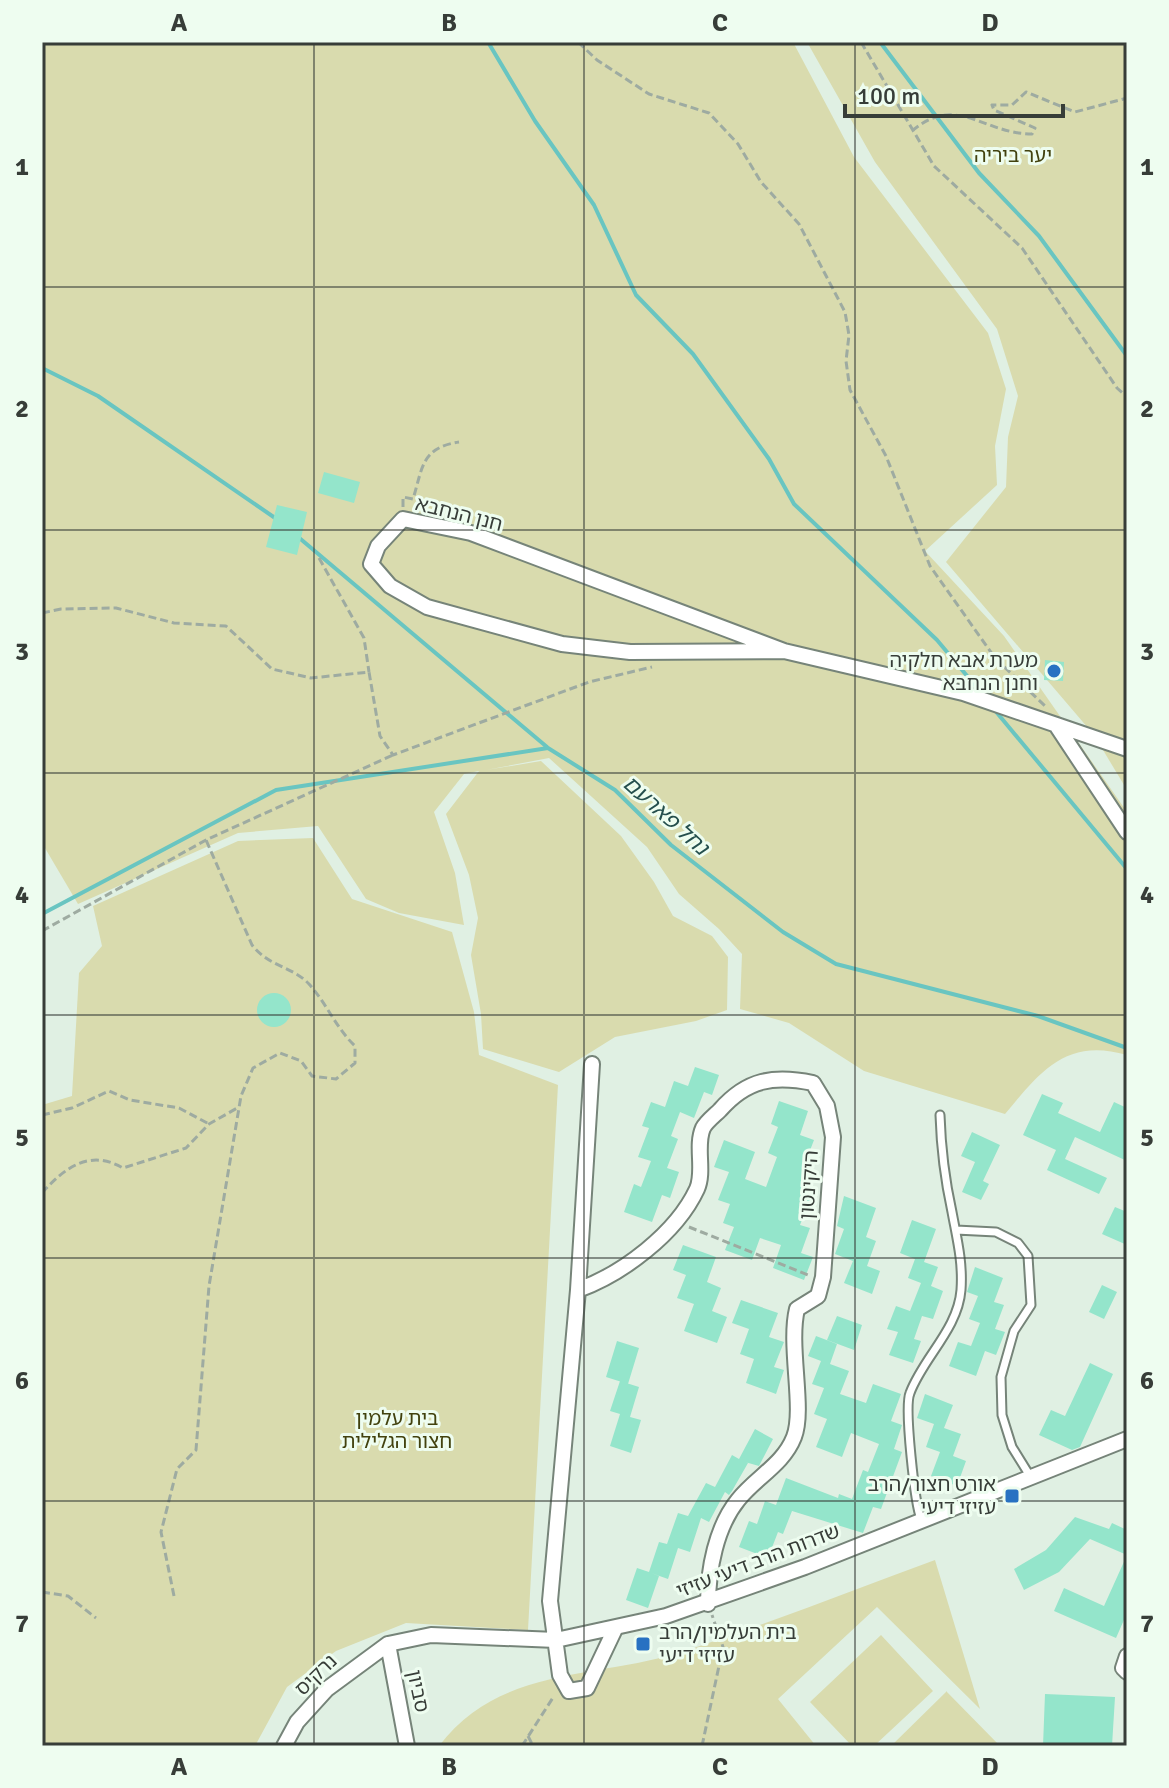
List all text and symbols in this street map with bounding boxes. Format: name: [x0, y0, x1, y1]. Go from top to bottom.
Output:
text: A: [171, 7, 188, 39]
text: B: [441, 7, 457, 39]
text: C: [712, 7, 728, 39]
text: D: [981, 7, 999, 39]
scale bar: [845, 68, 1063, 118]
text: 100 m: [857, 81, 920, 111]
park label: יער ביריה: [974, 143, 1052, 168]
text: 1: [15, 151, 29, 183]
text: 1: [1140, 151, 1154, 183]
text: 2: [15, 393, 29, 425]
text: 2: [1140, 393, 1154, 425]
street label: חנן הנחבא: [413, 491, 505, 537]
text: 3: [15, 636, 29, 668]
text: 3: [1140, 636, 1154, 668]
place label: מערת אבא חלקיה וחנן הנחבא: [889, 648, 1038, 696]
marker: מערת אבא חלקיה וחנן הנחבא: [1045, 662, 1063, 680]
water label: נחל פארעם: [618, 770, 716, 862]
text: 4: [15, 879, 29, 911]
text: 4: [1140, 879, 1154, 911]
text: 5: [15, 1122, 29, 1154]
text: 5: [1140, 1122, 1154, 1154]
street label: היקינטון: [794, 1150, 824, 1220]
text: 6: [15, 1365, 29, 1397]
text: 6: [1140, 1365, 1154, 1397]
park label: בית עלמין חצור הגלילית: [342, 1406, 452, 1454]
place label: אורט חצור/הרב עזיזי דיעי: [868, 1472, 996, 1520]
marker: אורט חצור/הרב עזיזי דיעי: [1003, 1487, 1021, 1505]
street label: שדרות הרב דיעי עזיזי: [673, 1518, 843, 1604]
text: 7: [15, 1608, 29, 1640]
text: 7: [1140, 1608, 1154, 1640]
place label: בית העלמין/הרב עזיזי דיעי: [659, 1620, 797, 1668]
marker: בית העלמין/הרב עזיזי דיעי: [634, 1635, 652, 1653]
street label: נרקיס: [290, 1649, 342, 1701]
street label: סביון: [401, 1667, 435, 1715]
text: A: [171, 1751, 188, 1783]
text: B: [441, 1751, 457, 1783]
text: C: [712, 1751, 728, 1783]
text: D: [981, 1751, 999, 1783]

